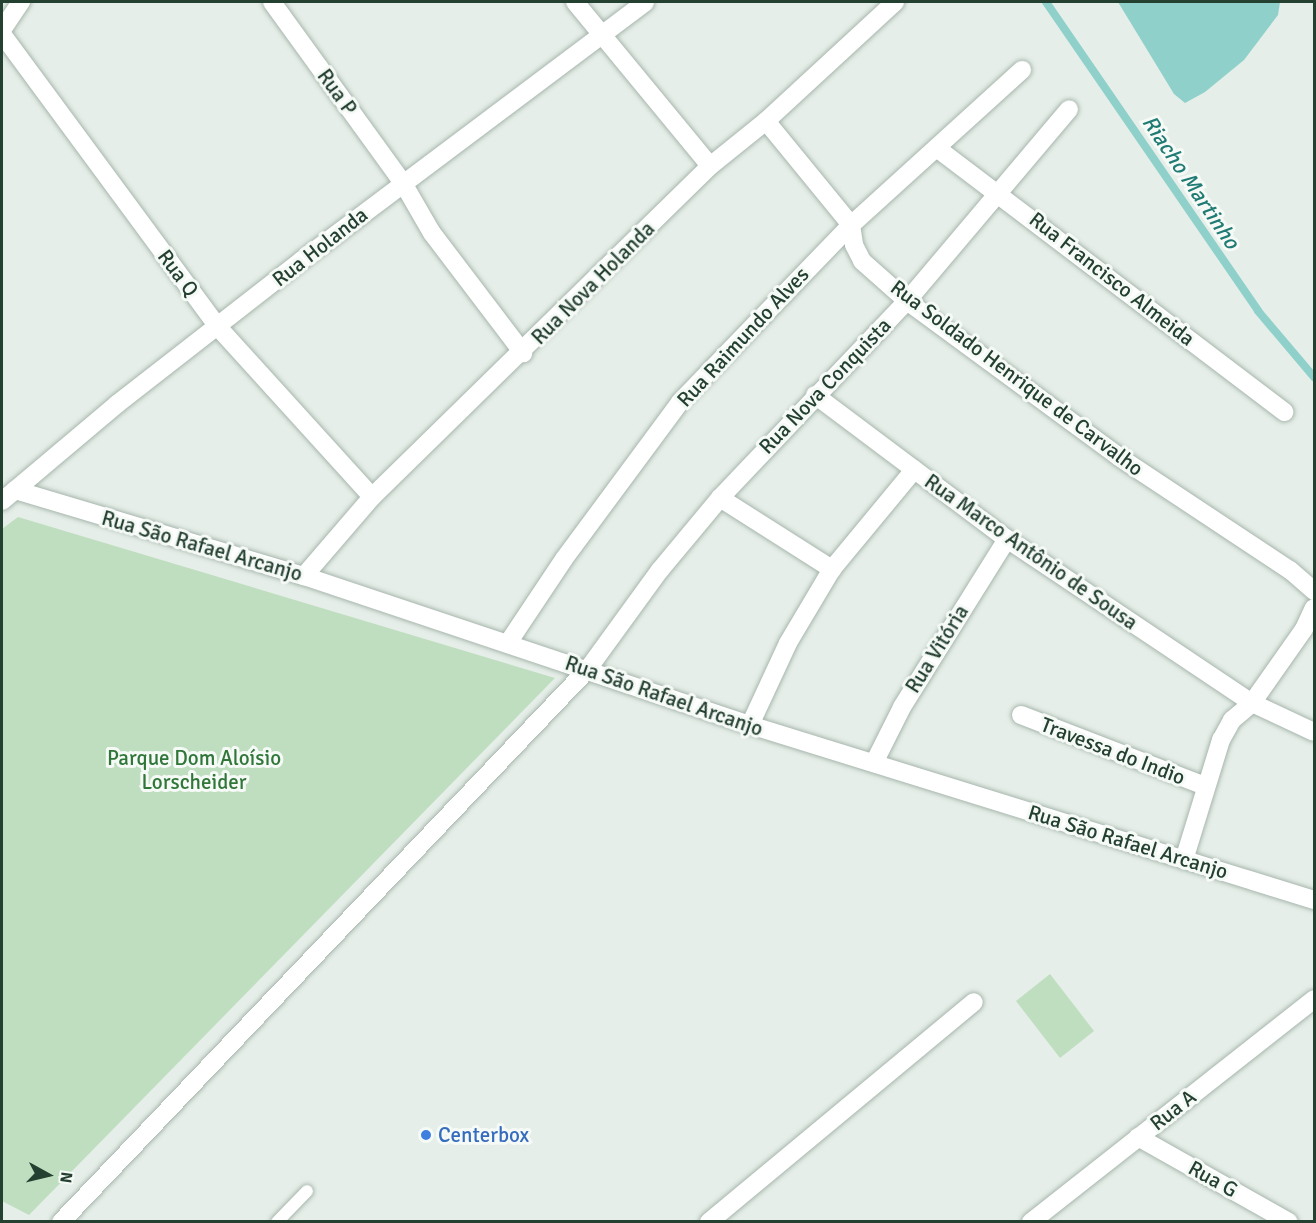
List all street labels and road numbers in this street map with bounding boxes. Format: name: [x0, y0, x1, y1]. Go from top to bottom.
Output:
street label: Rua P: [312, 64, 362, 120]
street label: Rua Holanda: [267, 202, 373, 292]
street label: Rua Francisco Almeida: [1024, 207, 1200, 351]
street label: Rua Nova Holanda: [526, 216, 660, 350]
street label: Rua Q: [152, 244, 204, 302]
street label: Rua Raimundo Alves: [672, 262, 814, 412]
street label: Rua Soldado Henrique de Carvalho: [886, 275, 1148, 481]
street label: Rua Nova Conquista: [754, 313, 896, 459]
street label: Rua Marco Antônio de Sousa: [920, 469, 1142, 635]
street label: Rua São Rafael Arcanjo: [99, 505, 305, 587]
street label: Rua Vitória: [900, 600, 974, 698]
street label: Rua São Rafael Arcanjo: [562, 650, 766, 742]
street label: Travessa do Indio: [1037, 712, 1189, 790]
street label: Rua São Rafael Arcanjo: [1025, 800, 1231, 884]
street label: Rua A: [1145, 1084, 1201, 1136]
street label: Rua G: [1184, 1155, 1242, 1203]

